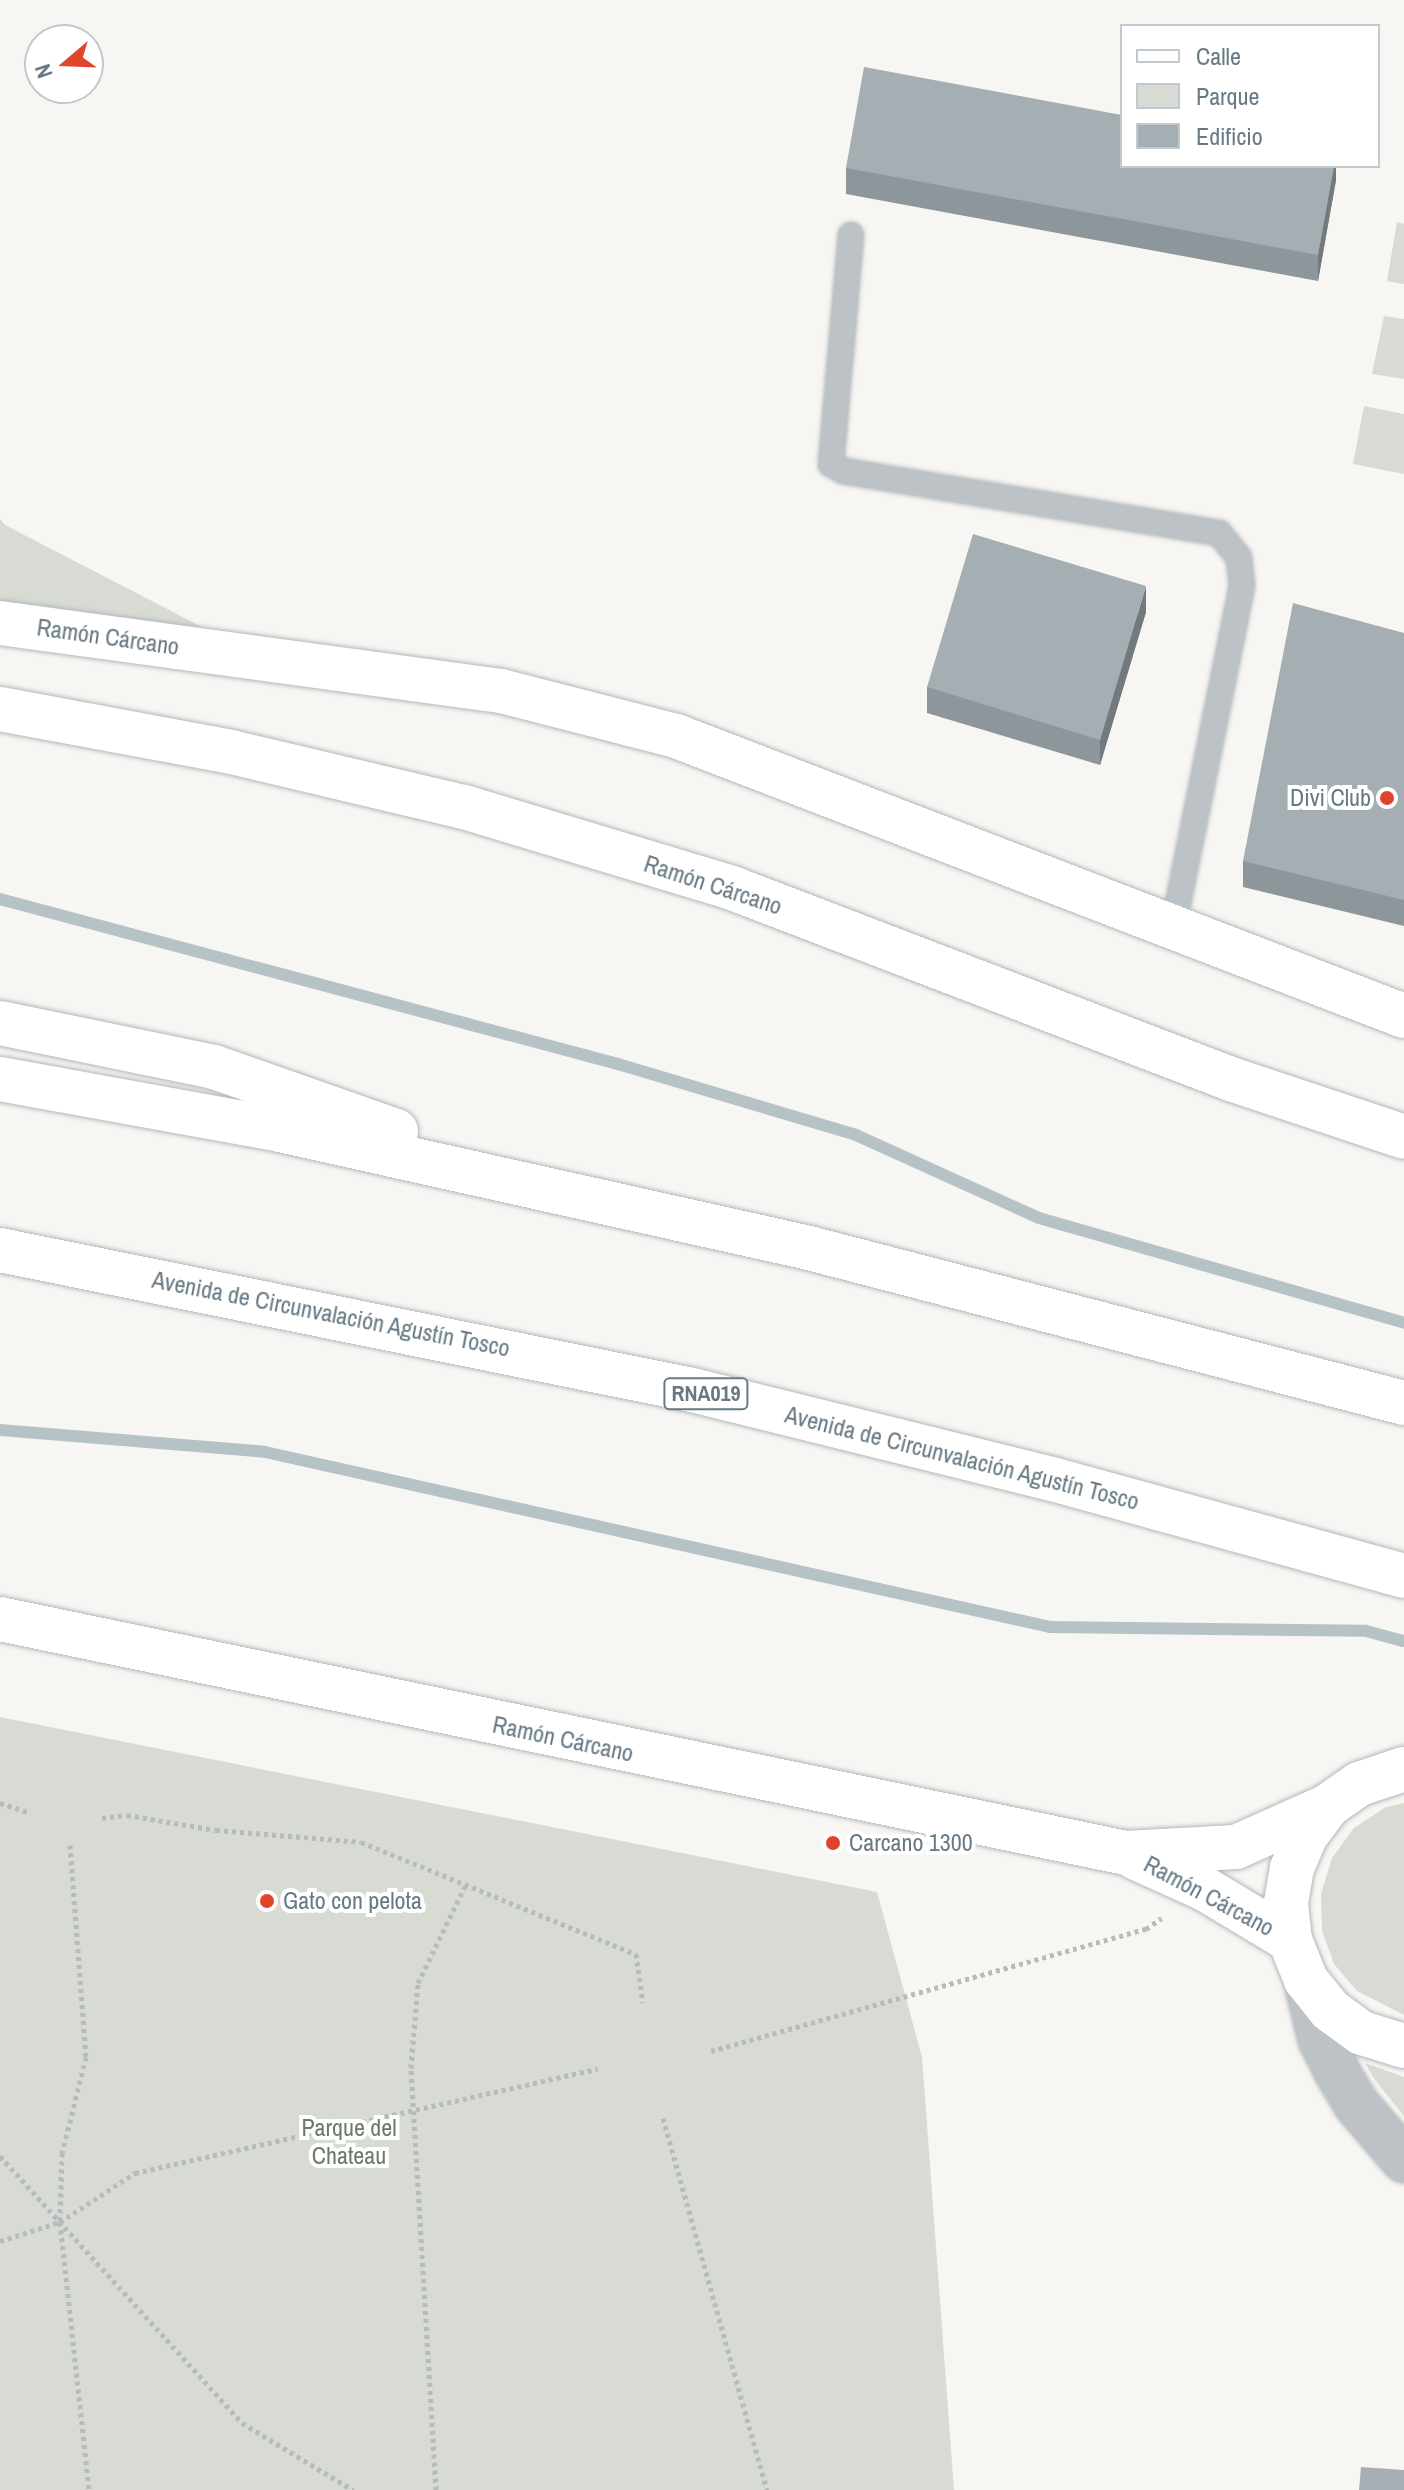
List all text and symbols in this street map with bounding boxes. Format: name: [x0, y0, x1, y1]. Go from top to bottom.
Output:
north arrow: [24, 24, 104, 104]
legend: [1120, 24, 1380, 168]
text: Calle: [1196, 40, 1241, 72]
text: N: [27, 60, 60, 82]
text: Parque: [1196, 80, 1259, 112]
text: Edificio: [1196, 120, 1263, 152]
street label: Ramón Cárcano: [35, 613, 181, 661]
place label: Divi Club: [1290, 784, 1371, 812]
marker: Divi Club: [1378, 789, 1396, 807]
street label: Ramón Cárcano: [640, 849, 786, 921]
street label: Avenida de Circunvalación Agustín Tosco: [149, 1265, 513, 1363]
road number: RNA019: [662, 1376, 750, 1412]
street label: Avenida de Circunvalación Agustín Tosco: [781, 1400, 1143, 1516]
street label: Ramón Cárcano: [490, 1710, 636, 1768]
place label: Carcano 1300: [849, 1829, 973, 1857]
marker: Carcano 1300: [824, 1834, 842, 1852]
street label: Ramón Cárcano: [1139, 1850, 1279, 1942]
place label: Gato con pelota: [283, 1887, 422, 1915]
marker: Gato con pelota: [258, 1892, 276, 1910]
park label: Parque del Chateau: [301, 2114, 397, 2170]

